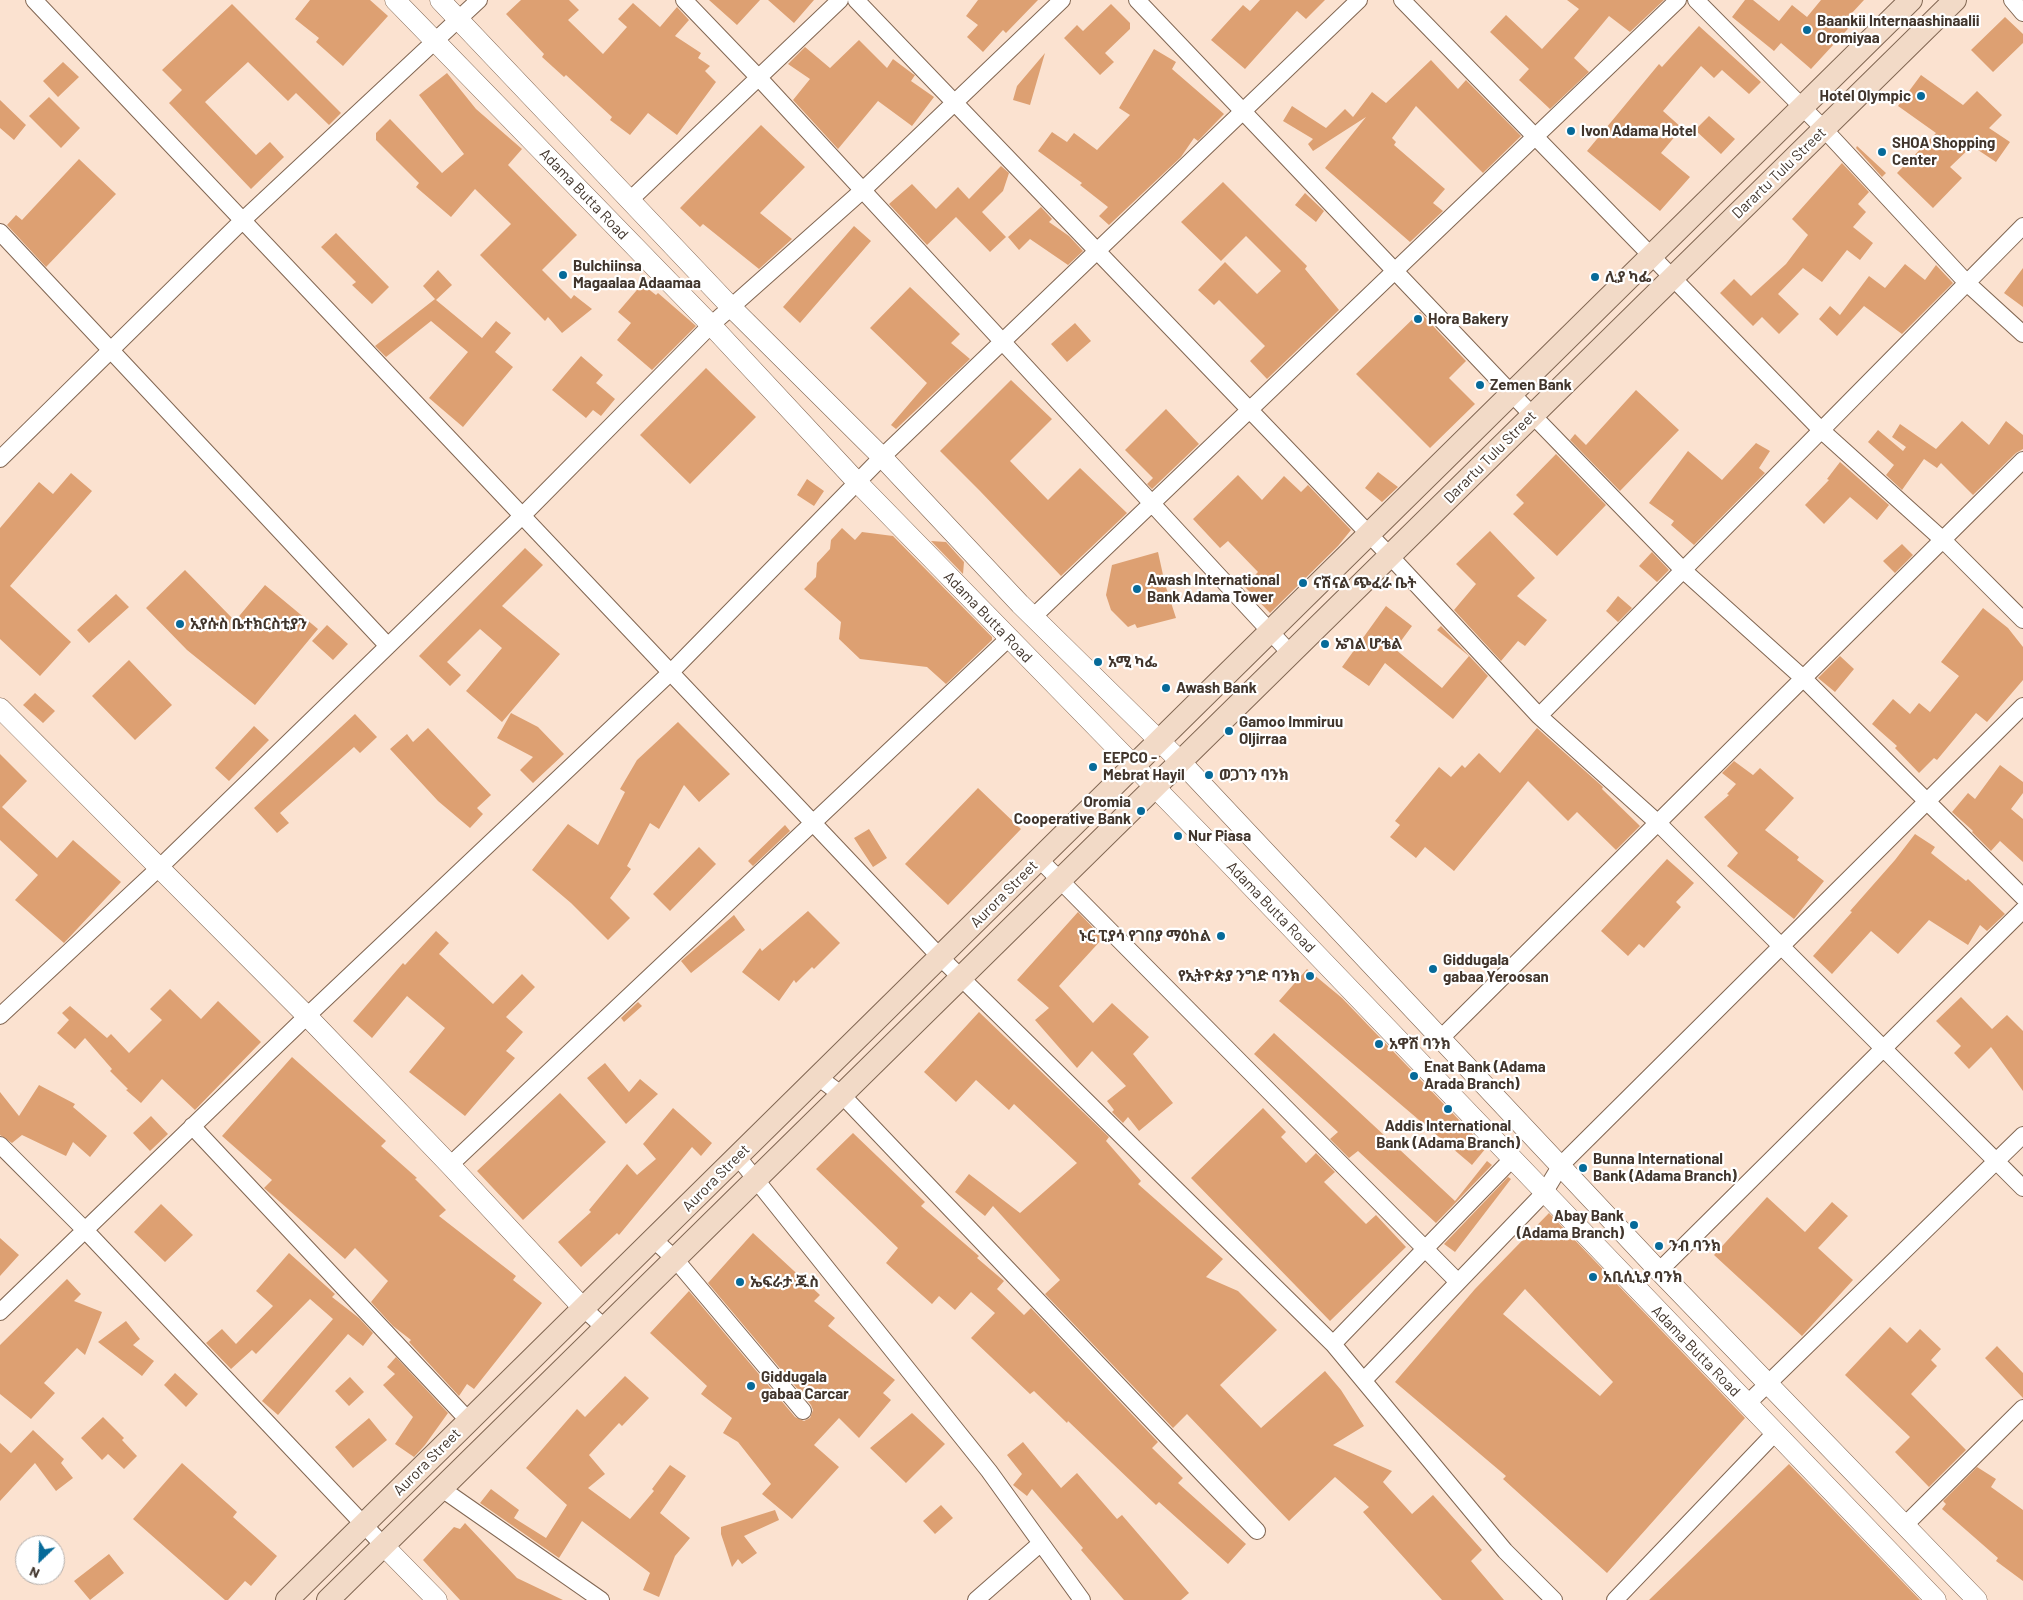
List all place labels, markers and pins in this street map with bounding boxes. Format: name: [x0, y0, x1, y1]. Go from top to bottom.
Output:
place label: Baankii Internaashinaalii Oromiyaa: [1817, 12, 1980, 47]
marker: Baankii Internaashinaalii Oromiyaa: [1801, 24, 1813, 36]
place label: Hotel Olympic: [1820, 87, 1911, 105]
marker: Hotel Olympic: [1915, 90, 1927, 102]
place label: Ivon Adama Hotel: [1581, 122, 1696, 140]
marker: Ivon Adama Hotel: [1565, 125, 1577, 137]
place label: SHOA Shopping Center: [1892, 134, 1995, 169]
marker: SHOA Shopping Center: [1876, 146, 1888, 158]
place label: Bulchiinsa Magaalaa Adaamaa: [573, 257, 701, 292]
place label: ሊያ ካፌ: [1605, 268, 1651, 286]
marker: Bulchiinsa Magaalaa Adaamaa: [557, 269, 569, 281]
marker: ሊያ ካፌ: [1589, 271, 1601, 283]
place label: Hora Bakery: [1428, 310, 1508, 328]
marker: Hora Bakery: [1412, 313, 1424, 325]
place label: Zemen Bank: [1490, 376, 1572, 394]
marker: Zemen Bank: [1474, 379, 1486, 391]
place label: Awash International Bank Adama Tower: [1147, 571, 1280, 606]
place label: ናሽናል ጭፈራ ቤት: [1313, 574, 1417, 592]
marker: ናሽናል ጭፈራ ቤት: [1297, 577, 1309, 589]
marker: Awash International Bank Adama Tower: [1131, 583, 1143, 595]
place label: ኢየሱስ ቤተክርስቲያን: [190, 615, 307, 633]
marker: ኢየሱስ ቤተክርስቲያን: [174, 618, 186, 630]
place label: ኤግል ሆቴል: [1335, 635, 1402, 653]
marker: ኤግል ሆቴል: [1319, 638, 1331, 650]
place label: አሚ ካፌ: [1108, 653, 1157, 671]
marker: አሚ ካፌ: [1092, 656, 1104, 668]
place label: Awash Bank: [1176, 679, 1257, 697]
marker: Awash Bank: [1160, 682, 1172, 694]
place label: Gamoo Immiruu Oljirraa: [1239, 713, 1343, 748]
marker: Gamoo Immiruu Oljirraa: [1223, 725, 1235, 737]
place label: EEPCO - Mebrat Hayil: [1103, 749, 1185, 784]
marker: EEPCO - Mebrat Hayil: [1087, 761, 1099, 773]
place label: ወጋገን ባንክ: [1219, 766, 1289, 784]
marker: ወጋገን ባንክ: [1203, 769, 1215, 781]
place label: Oromia Cooperative Bank: [1014, 793, 1131, 828]
marker: Oromia Cooperative Bank: [1135, 805, 1147, 817]
place label: Nur Piasa: [1188, 827, 1251, 845]
marker: Nur Piasa: [1172, 830, 1184, 842]
place label: ኑር ፒያሳ የገበያ ማዕከል: [1079, 927, 1211, 945]
marker: ኑር ፒያሳ የገበያ ማዕከል: [1215, 930, 1227, 942]
place label: Giddugala gabaa Yeroosan: [1443, 951, 1549, 986]
marker: Giddugala gabaa Yeroosan: [1427, 963, 1439, 975]
place label: የኢትዮጵያ ንግድ ባንክ: [1178, 967, 1300, 985]
marker: የኢትዮጵያ ንግድ ባንክ: [1304, 970, 1316, 982]
place label: አዋሽ ባንክ: [1389, 1035, 1451, 1053]
marker: አዋሽ ባንክ: [1373, 1038, 1385, 1050]
place label: Enat Bank (Adama Arada Branch): [1424, 1058, 1546, 1093]
marker: Enat Bank (Adama Arada Branch): [1408, 1070, 1420, 1082]
marker: Addis International Bank (Adama Branch): [1442, 1103, 1454, 1115]
place label: Addis International Bank (Adama Branch): [1376, 1117, 1520, 1152]
place label: Bunna International Bank (Adama Branch): [1593, 1150, 1737, 1185]
marker: Bunna International Bank (Adama Branch): [1577, 1162, 1589, 1174]
place label: Abay Bank (Adama Branch): [1517, 1207, 1624, 1242]
marker: Abay Bank (Adama Branch): [1628, 1219, 1640, 1231]
place label: ንብ ባንክ: [1669, 1237, 1721, 1255]
marker: ንብ ባንክ: [1653, 1240, 1665, 1252]
place label: አቢሲኒያ ባንክ: [1603, 1268, 1683, 1286]
marker: አቢሲኒያ ባንክ: [1587, 1271, 1599, 1283]
place label: ኤፍራታ ጁስ: [750, 1273, 819, 1291]
marker: ኤፍራታ ጁስ: [734, 1276, 746, 1288]
place label: Giddugala gabaa Carcar: [761, 1368, 849, 1403]
marker: Giddugala gabaa Carcar: [745, 1380, 757, 1392]

